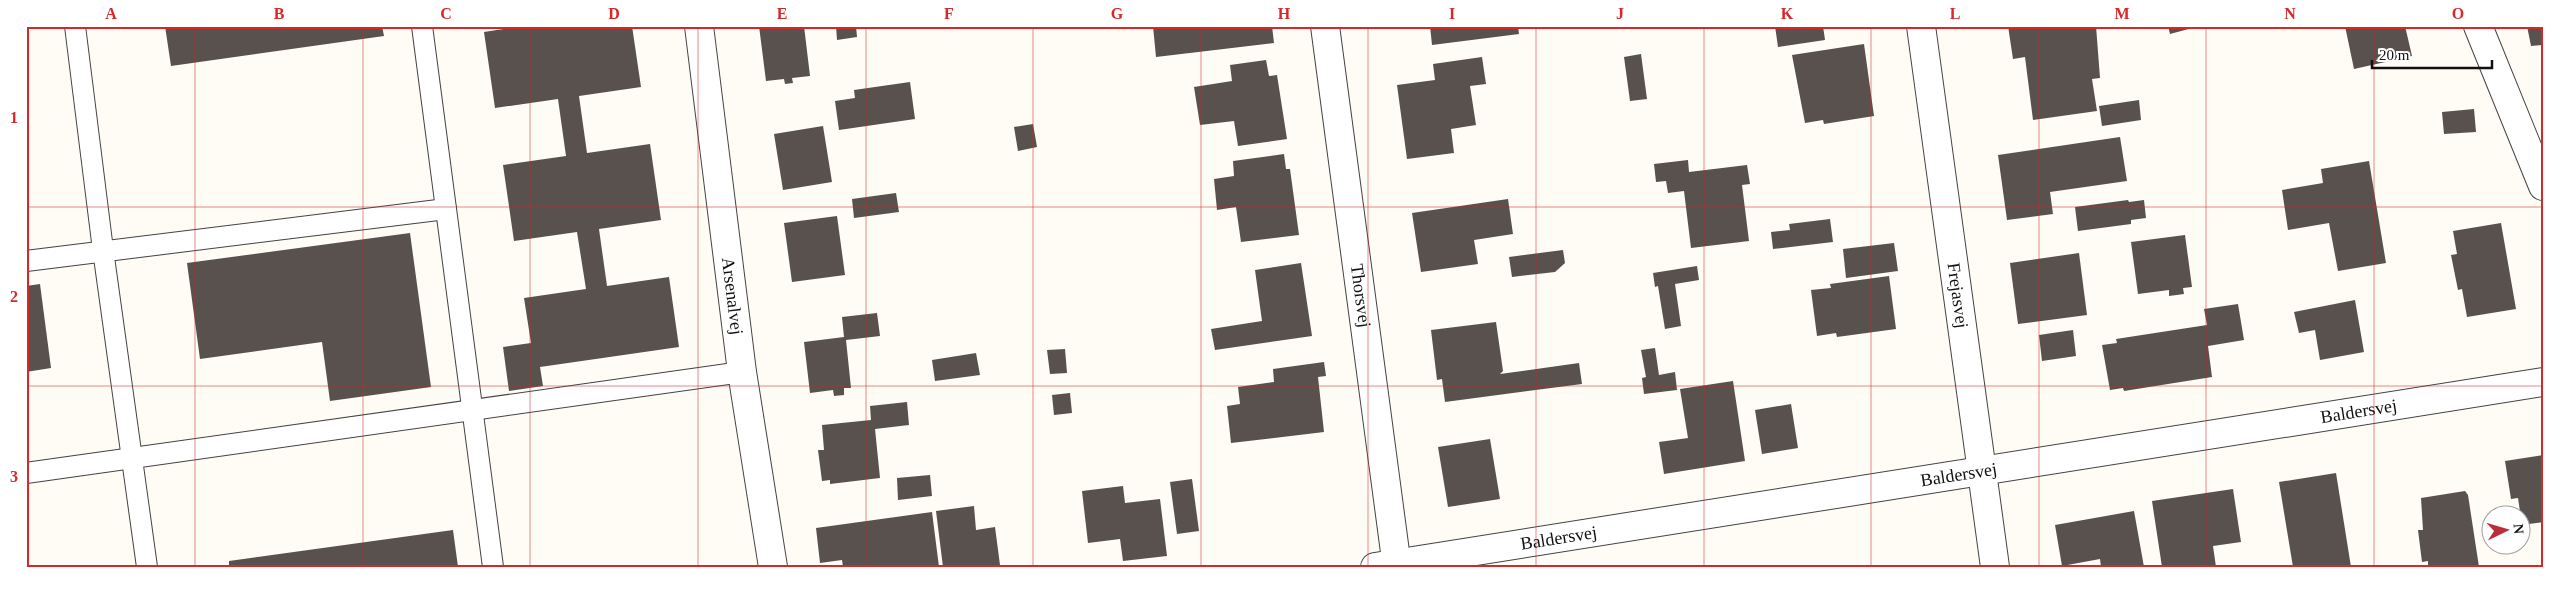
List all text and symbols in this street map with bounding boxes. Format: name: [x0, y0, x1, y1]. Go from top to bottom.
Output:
text: A: [105, 5, 117, 22]
text: B: [274, 5, 285, 22]
text: C: [440, 5, 452, 22]
text: D: [608, 5, 620, 22]
text: E: [777, 5, 787, 22]
text: F: [944, 5, 954, 22]
text: G: [1111, 5, 1124, 22]
text: H: [1278, 5, 1291, 22]
text: I: [1449, 5, 1455, 22]
text: J: [1616, 5, 1624, 22]
text: K: [1781, 5, 1794, 22]
text: L: [1950, 5, 1960, 22]
text: M: [2114, 5, 2130, 22]
text: N: [2284, 5, 2296, 22]
text: O: [2452, 5, 2464, 22]
scale bar: [2372, 38, 2492, 70]
text: 20 m: [2379, 47, 2410, 63]
text: 1: [10, 109, 18, 126]
street label: Arsenalvej: [718, 256, 747, 336]
street label: Frejasvej: [1943, 261, 1972, 330]
street label: Thorsvej: [1347, 263, 1375, 329]
text: 2: [10, 288, 18, 305]
street label: Baldersvej: [2319, 395, 2398, 427]
street label: Baldersvej: [1919, 459, 1998, 490]
text: 3: [10, 468, 18, 485]
north arrow: [2482, 506, 2532, 556]
street label: Baldersvej: [1519, 522, 1598, 554]
text: N: [2511, 523, 2526, 535]

